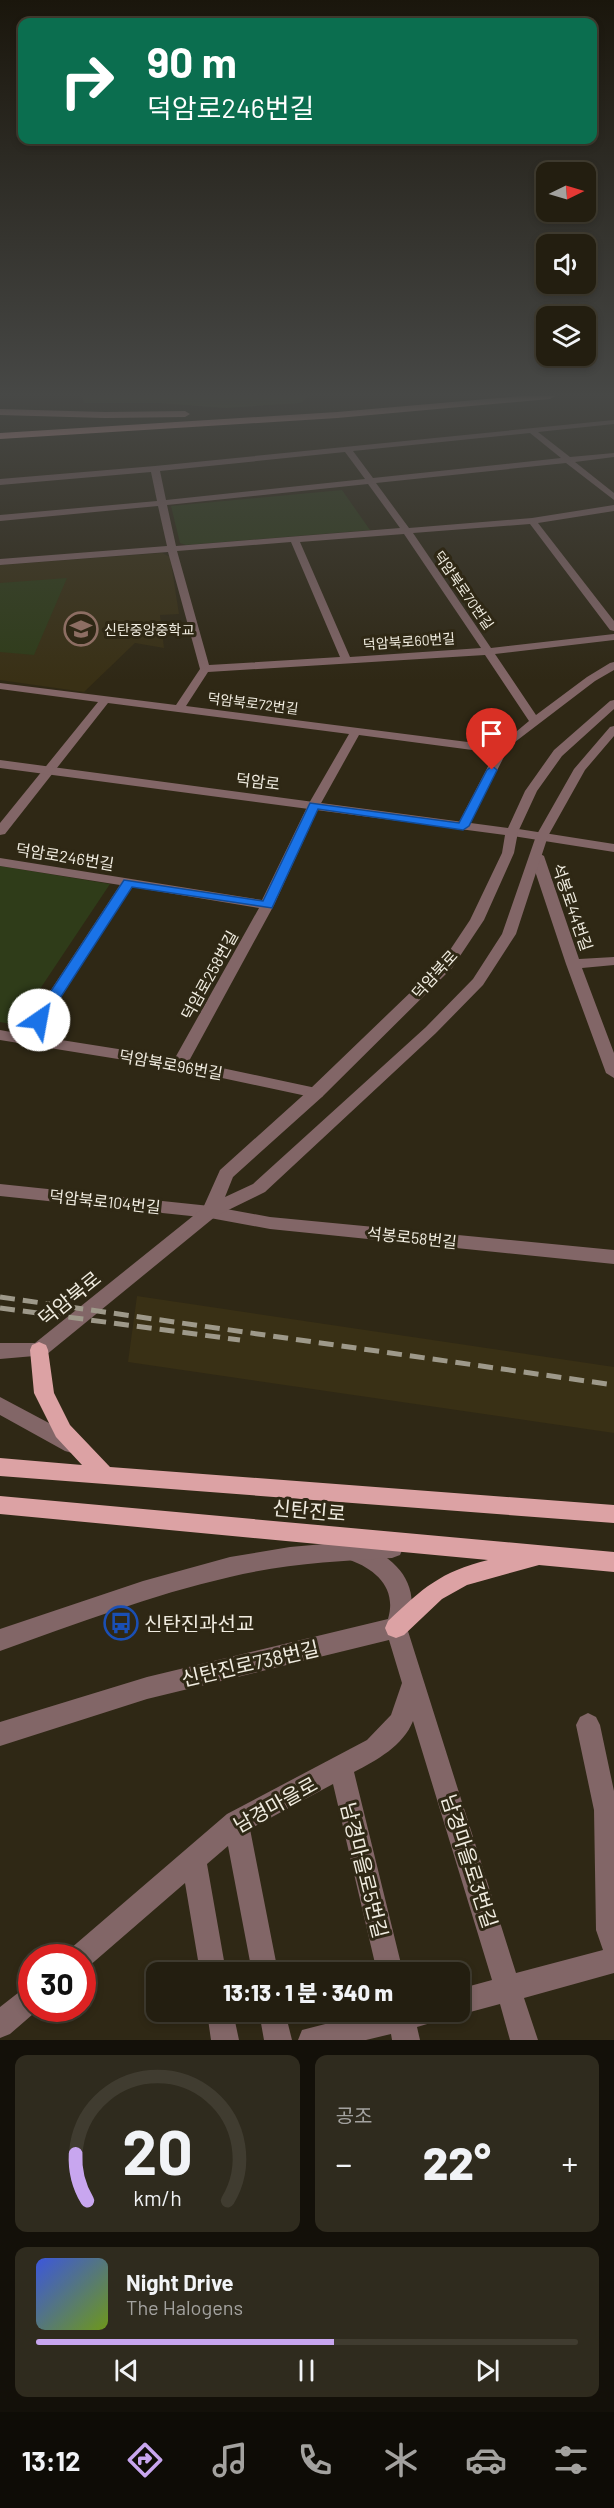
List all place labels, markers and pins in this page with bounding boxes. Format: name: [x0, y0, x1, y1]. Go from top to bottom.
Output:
school or university icon: 신탄중앙중학교: [63, 611, 99, 647]
place label: 신탄중앙중학교: [104, 621, 194, 638]
pin: [466, 708, 517, 770]
bus stop icon: 신탄진과선교: [103, 1605, 139, 1641]
place label: 신탄진과선교: [144, 1611, 254, 1635]

